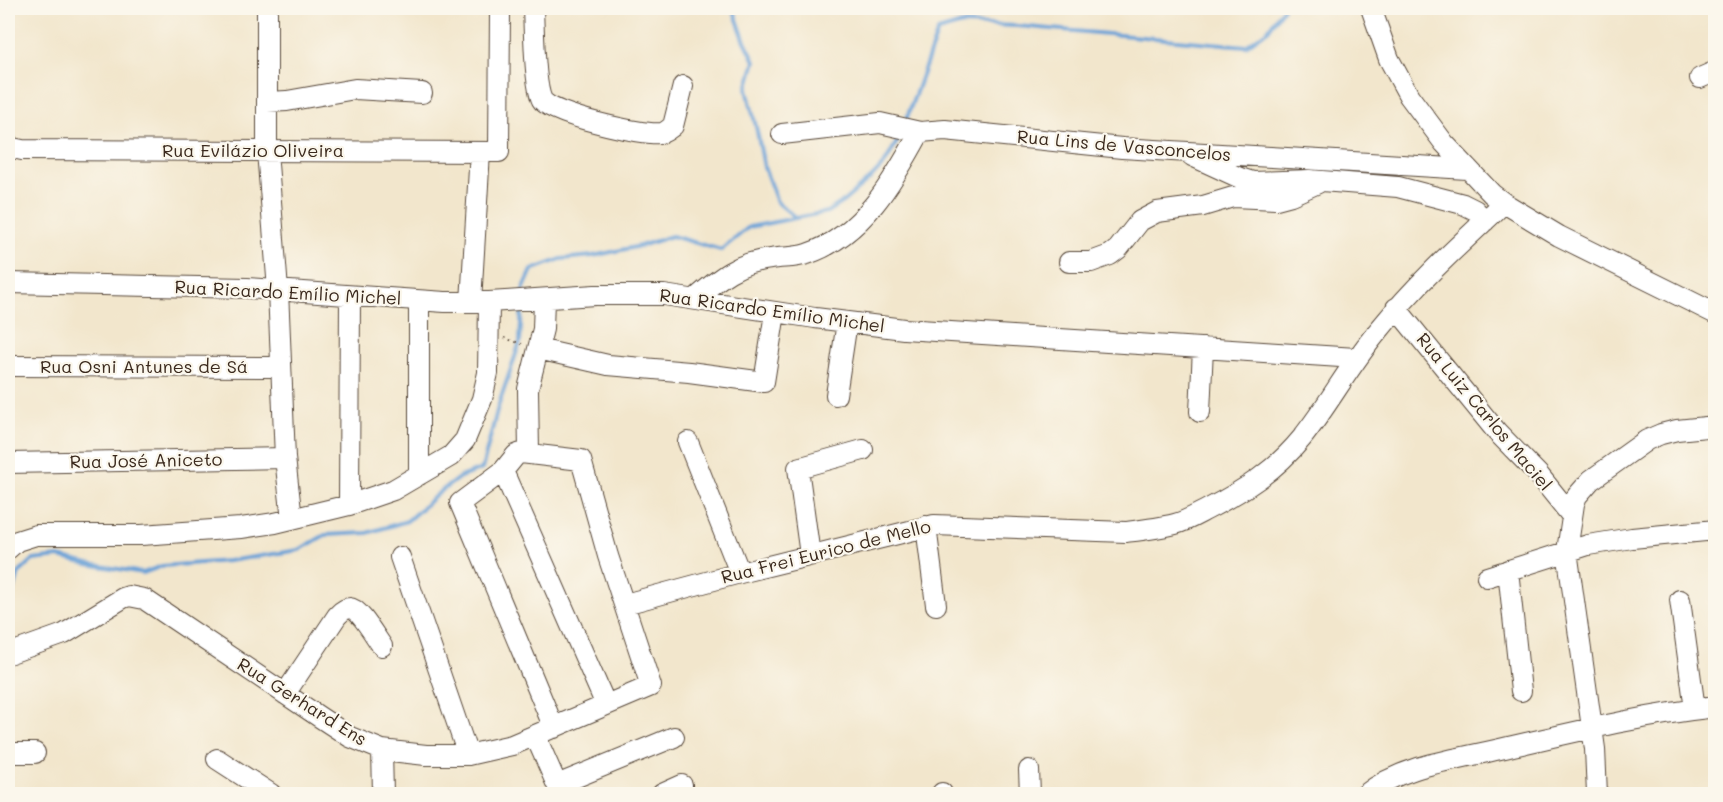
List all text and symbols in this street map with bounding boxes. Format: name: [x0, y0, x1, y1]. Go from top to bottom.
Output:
street label: Rua Lins de Vasconcelos: [1016, 124, 1232, 166]
street label: Rua Evilázio Oliveira: [162, 138, 344, 162]
street label: Rua Ricardo Emílio Michel: [174, 274, 402, 310]
street label: Rua Ricardo Emílio Michel: [658, 282, 886, 338]
street label: Rua Luiz Carlos Maciel: [1412, 327, 1558, 495]
street label: Rua Osni Antunes de Sá: [40, 354, 248, 378]
street label: Rua José Aniceto: [69, 447, 223, 473]
street label: Rua Frei Eurico de Mello: [718, 513, 933, 589]
street label: Rua Gerhard Ens: [233, 652, 372, 751]

